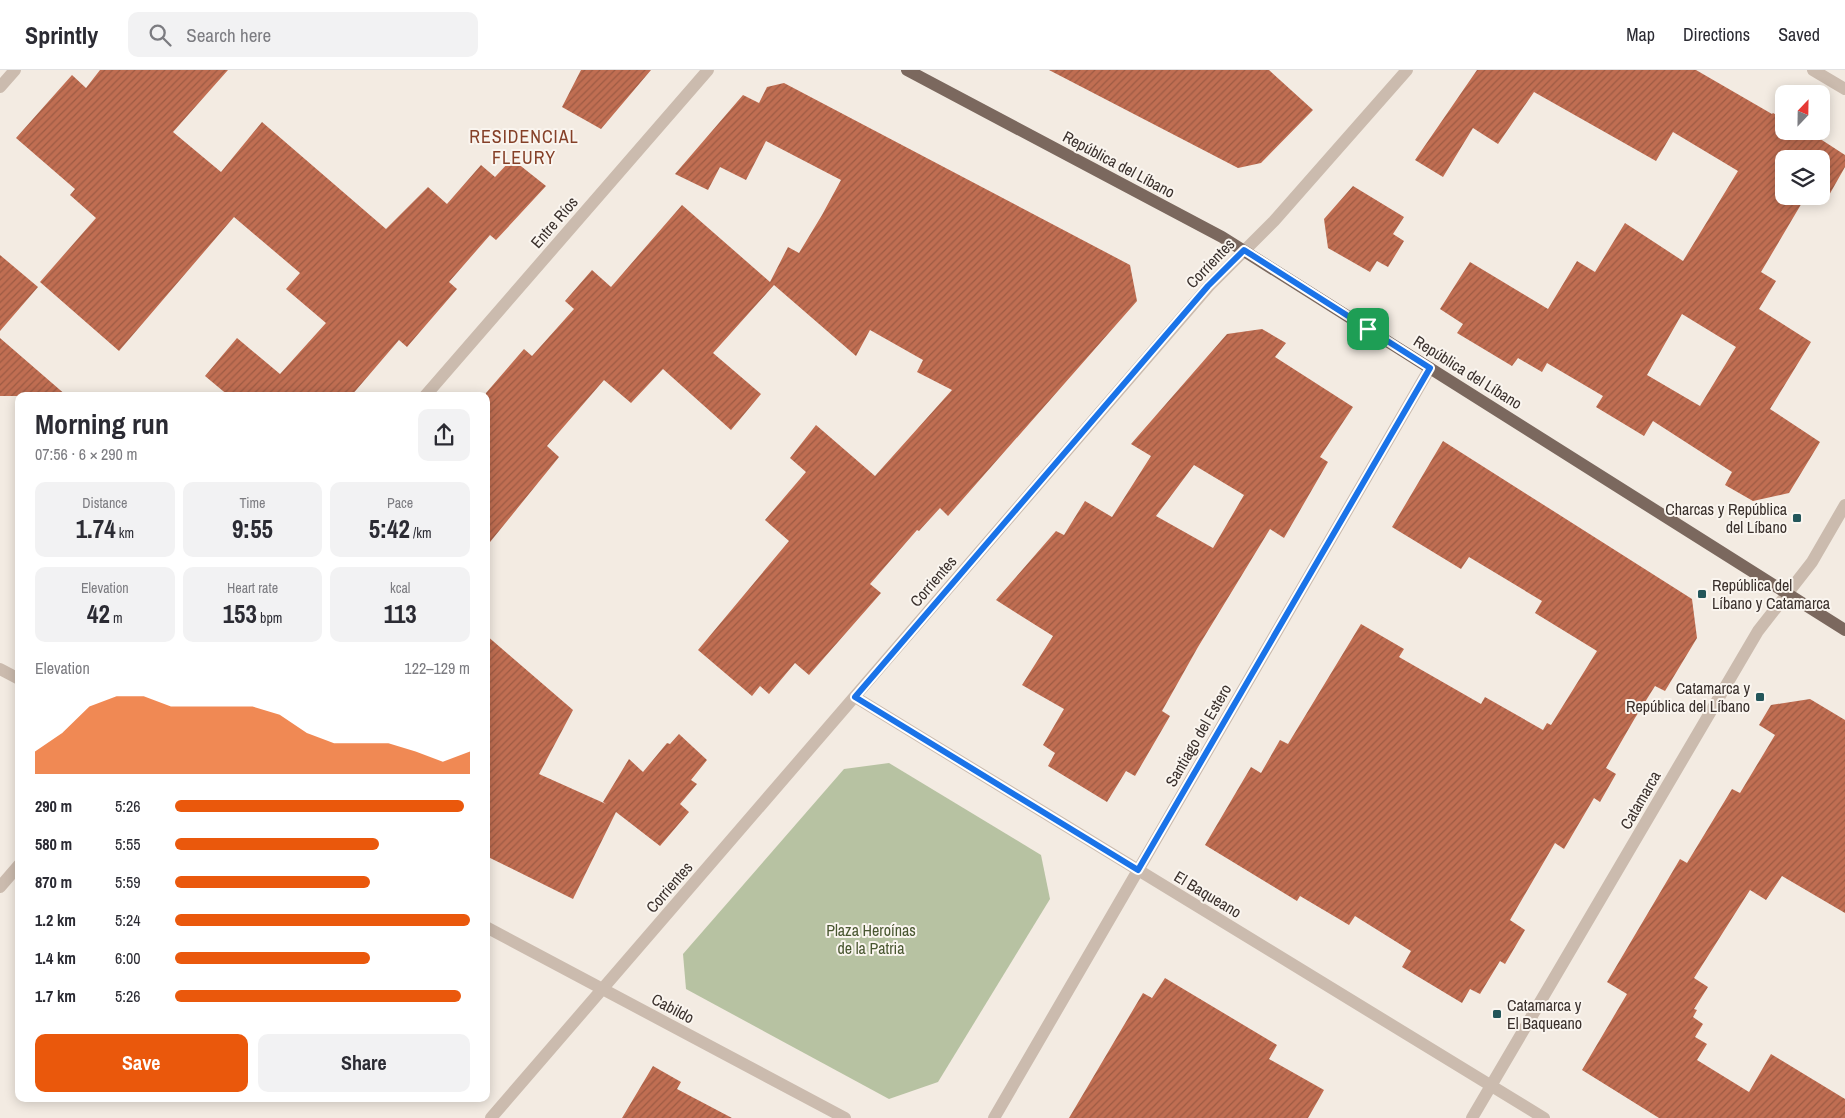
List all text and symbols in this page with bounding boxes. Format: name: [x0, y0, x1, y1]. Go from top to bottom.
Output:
search box: [128, 12, 478, 57]
text: Sprintly: [25, 19, 98, 51]
icon: search: [146, 21, 174, 49]
text: Search here: [186, 22, 271, 48]
text: Map: [1626, 22, 1655, 47]
text: Directions: [1683, 22, 1750, 47]
text: Saved: [1778, 22, 1820, 47]
north arrow: [1775, 85, 1830, 140]
map controls: [1775, 85, 1830, 205]
district label: RESIDENCIAL FLEURY: [469, 124, 579, 170]
street label: República del Líbano: [1059, 125, 1179, 203]
button: layers: [1775, 150, 1830, 205]
street label: Entre Ríos: [525, 191, 583, 253]
street label: Corrientes: [1181, 233, 1239, 293]
pin: [1347, 308, 1389, 350]
icon: arrive: [1354, 315, 1382, 343]
street label: República del Líbano: [1410, 330, 1526, 414]
text: Morning run: [35, 405, 169, 443]
button: share: [418, 409, 470, 461]
text: 07:56 · 6 × 290 m: [35, 443, 138, 465]
text: Distance: [82, 494, 127, 512]
text: Time: [240, 494, 265, 512]
text: Pace: [387, 494, 413, 512]
place label: Charcas y República del Líbano: [1665, 498, 1788, 538]
text: 1.74: [76, 512, 116, 546]
text: 9:55: [232, 512, 273, 546]
text: 5:42: [369, 512, 410, 546]
marker: Charcas y República del Líbano: [1791, 512, 1803, 524]
text: km: [116, 524, 134, 542]
text: /km: [410, 524, 432, 542]
street label: Corrientes: [905, 551, 961, 611]
place label: República del Líbano y Catamarca: [1712, 574, 1831, 614]
text: Elevation: [81, 579, 129, 597]
text: Heart rate: [227, 579, 278, 597]
text: kcal: [390, 579, 410, 597]
marker: República del Líbano y Catamarca: [1696, 588, 1708, 600]
text: 42: [87, 597, 110, 631]
text: 153: [223, 597, 257, 631]
text: 113: [384, 597, 417, 631]
text: m: [110, 609, 123, 627]
text: bpm: [257, 609, 282, 627]
text: Elevation: [35, 657, 90, 679]
text: 122–129 m: [404, 657, 470, 679]
place label: Catamarca y República del Líbano: [1626, 677, 1750, 717]
street label: Santiago del Estero: [1160, 680, 1236, 790]
marker: Catamarca y República del Líbano: [1754, 691, 1766, 703]
street label: Catamarca: [1614, 766, 1666, 833]
text: 290 m: [35, 795, 72, 817]
text: 5:26: [115, 795, 141, 817]
text: 580 m: [35, 833, 72, 855]
text: 5:55: [115, 833, 141, 855]
street label: Corrientes: [641, 857, 697, 917]
street label: El Baqueano: [1170, 865, 1246, 923]
text: 870 m: [35, 871, 72, 893]
text: 5:59: [115, 871, 141, 893]
text: 1.2 km: [35, 909, 76, 931]
text: 5:24: [115, 909, 141, 931]
park label: Plaza Heroínas de la Patria: [826, 919, 916, 959]
text: 1.4 km: [35, 947, 76, 969]
text: 6:00: [115, 947, 141, 969]
text: 1.7 km: [35, 985, 76, 1007]
text: 5:26: [115, 985, 141, 1007]
street label: Cabildo: [648, 988, 698, 1028]
place label: Catamarca y El Baqueano: [1507, 994, 1582, 1034]
marker: Catamarca y El Baqueano: [1491, 1008, 1503, 1020]
button: Save: [35, 1034, 248, 1092]
button: Share: [258, 1034, 470, 1092]

